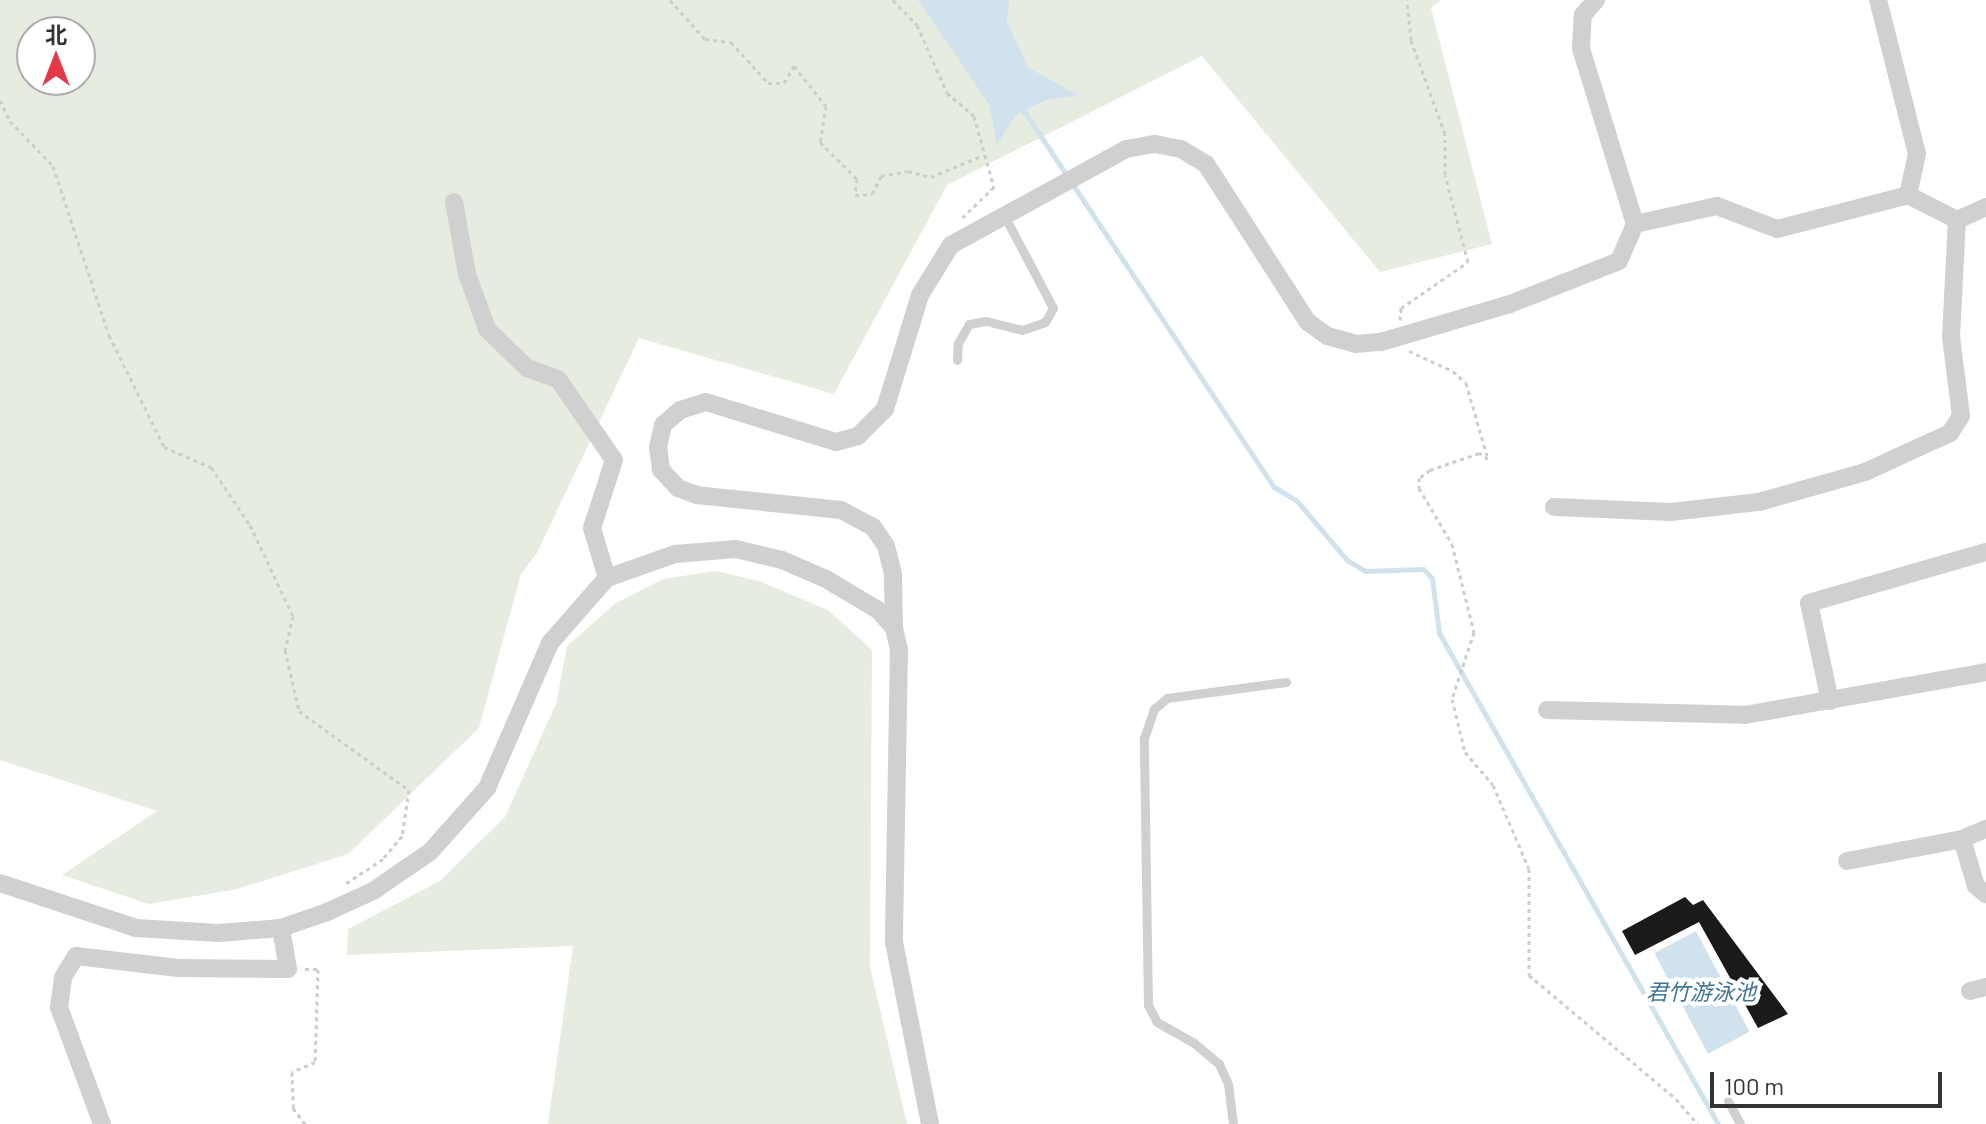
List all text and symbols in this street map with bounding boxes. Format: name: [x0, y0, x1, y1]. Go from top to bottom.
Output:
north arrow: [16, 16, 96, 96]
text: 北: [45, 21, 67, 47]
water label: 君竹游泳池: [1646, 979, 1756, 1005]
scale bar: [1714, 1056, 1946, 1106]
text: 100 m: [1724, 1071, 1784, 1100]

